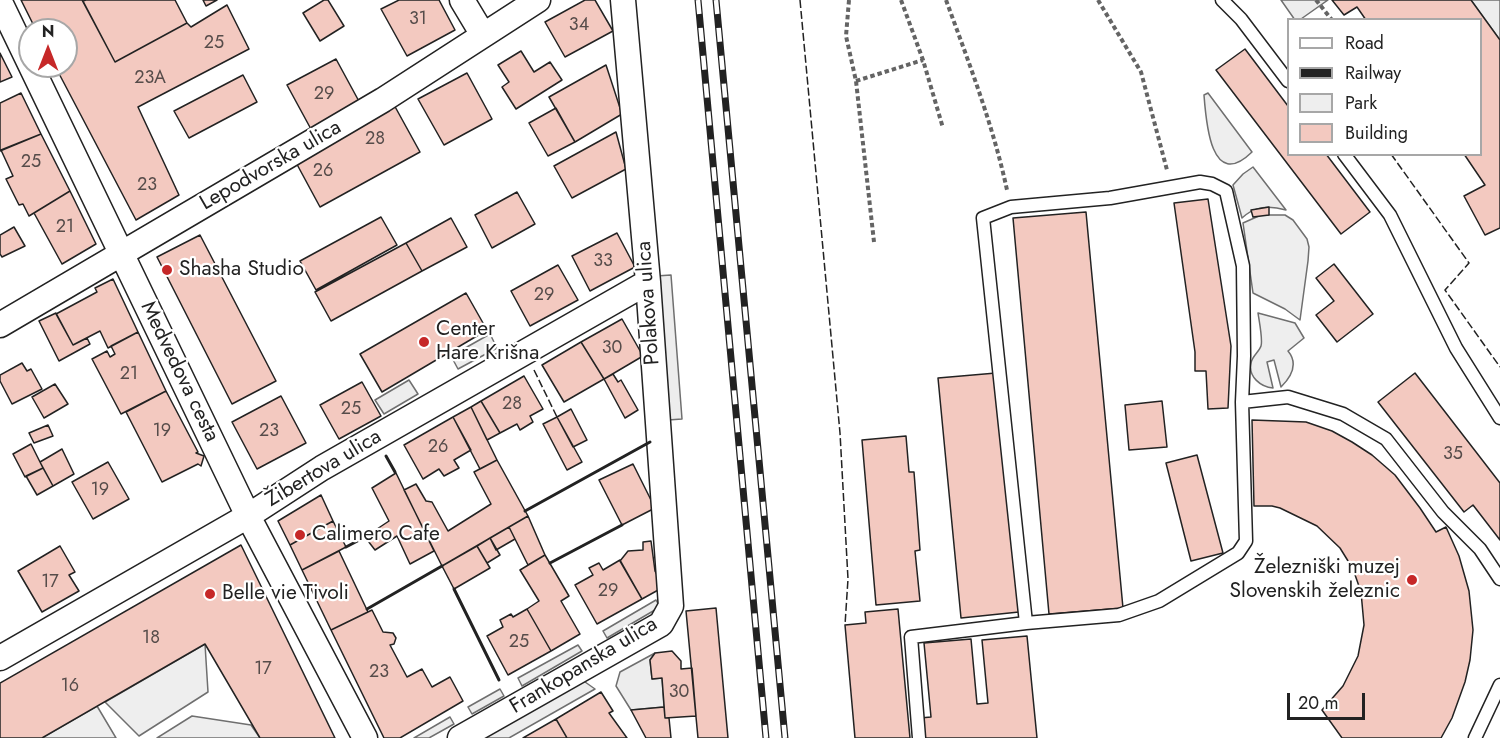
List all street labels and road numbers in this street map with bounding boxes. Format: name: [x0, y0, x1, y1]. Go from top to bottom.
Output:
street label: Lepodvorska ulica: [196, 115, 346, 217]
street label: Polakova ulica: [632, 240, 666, 366]
street label: Medvedova cesta: [134, 298, 224, 446]
street label: Žibertova ulica: [262, 425, 386, 513]
street label: Frankopanska ulica: [506, 612, 662, 720]

